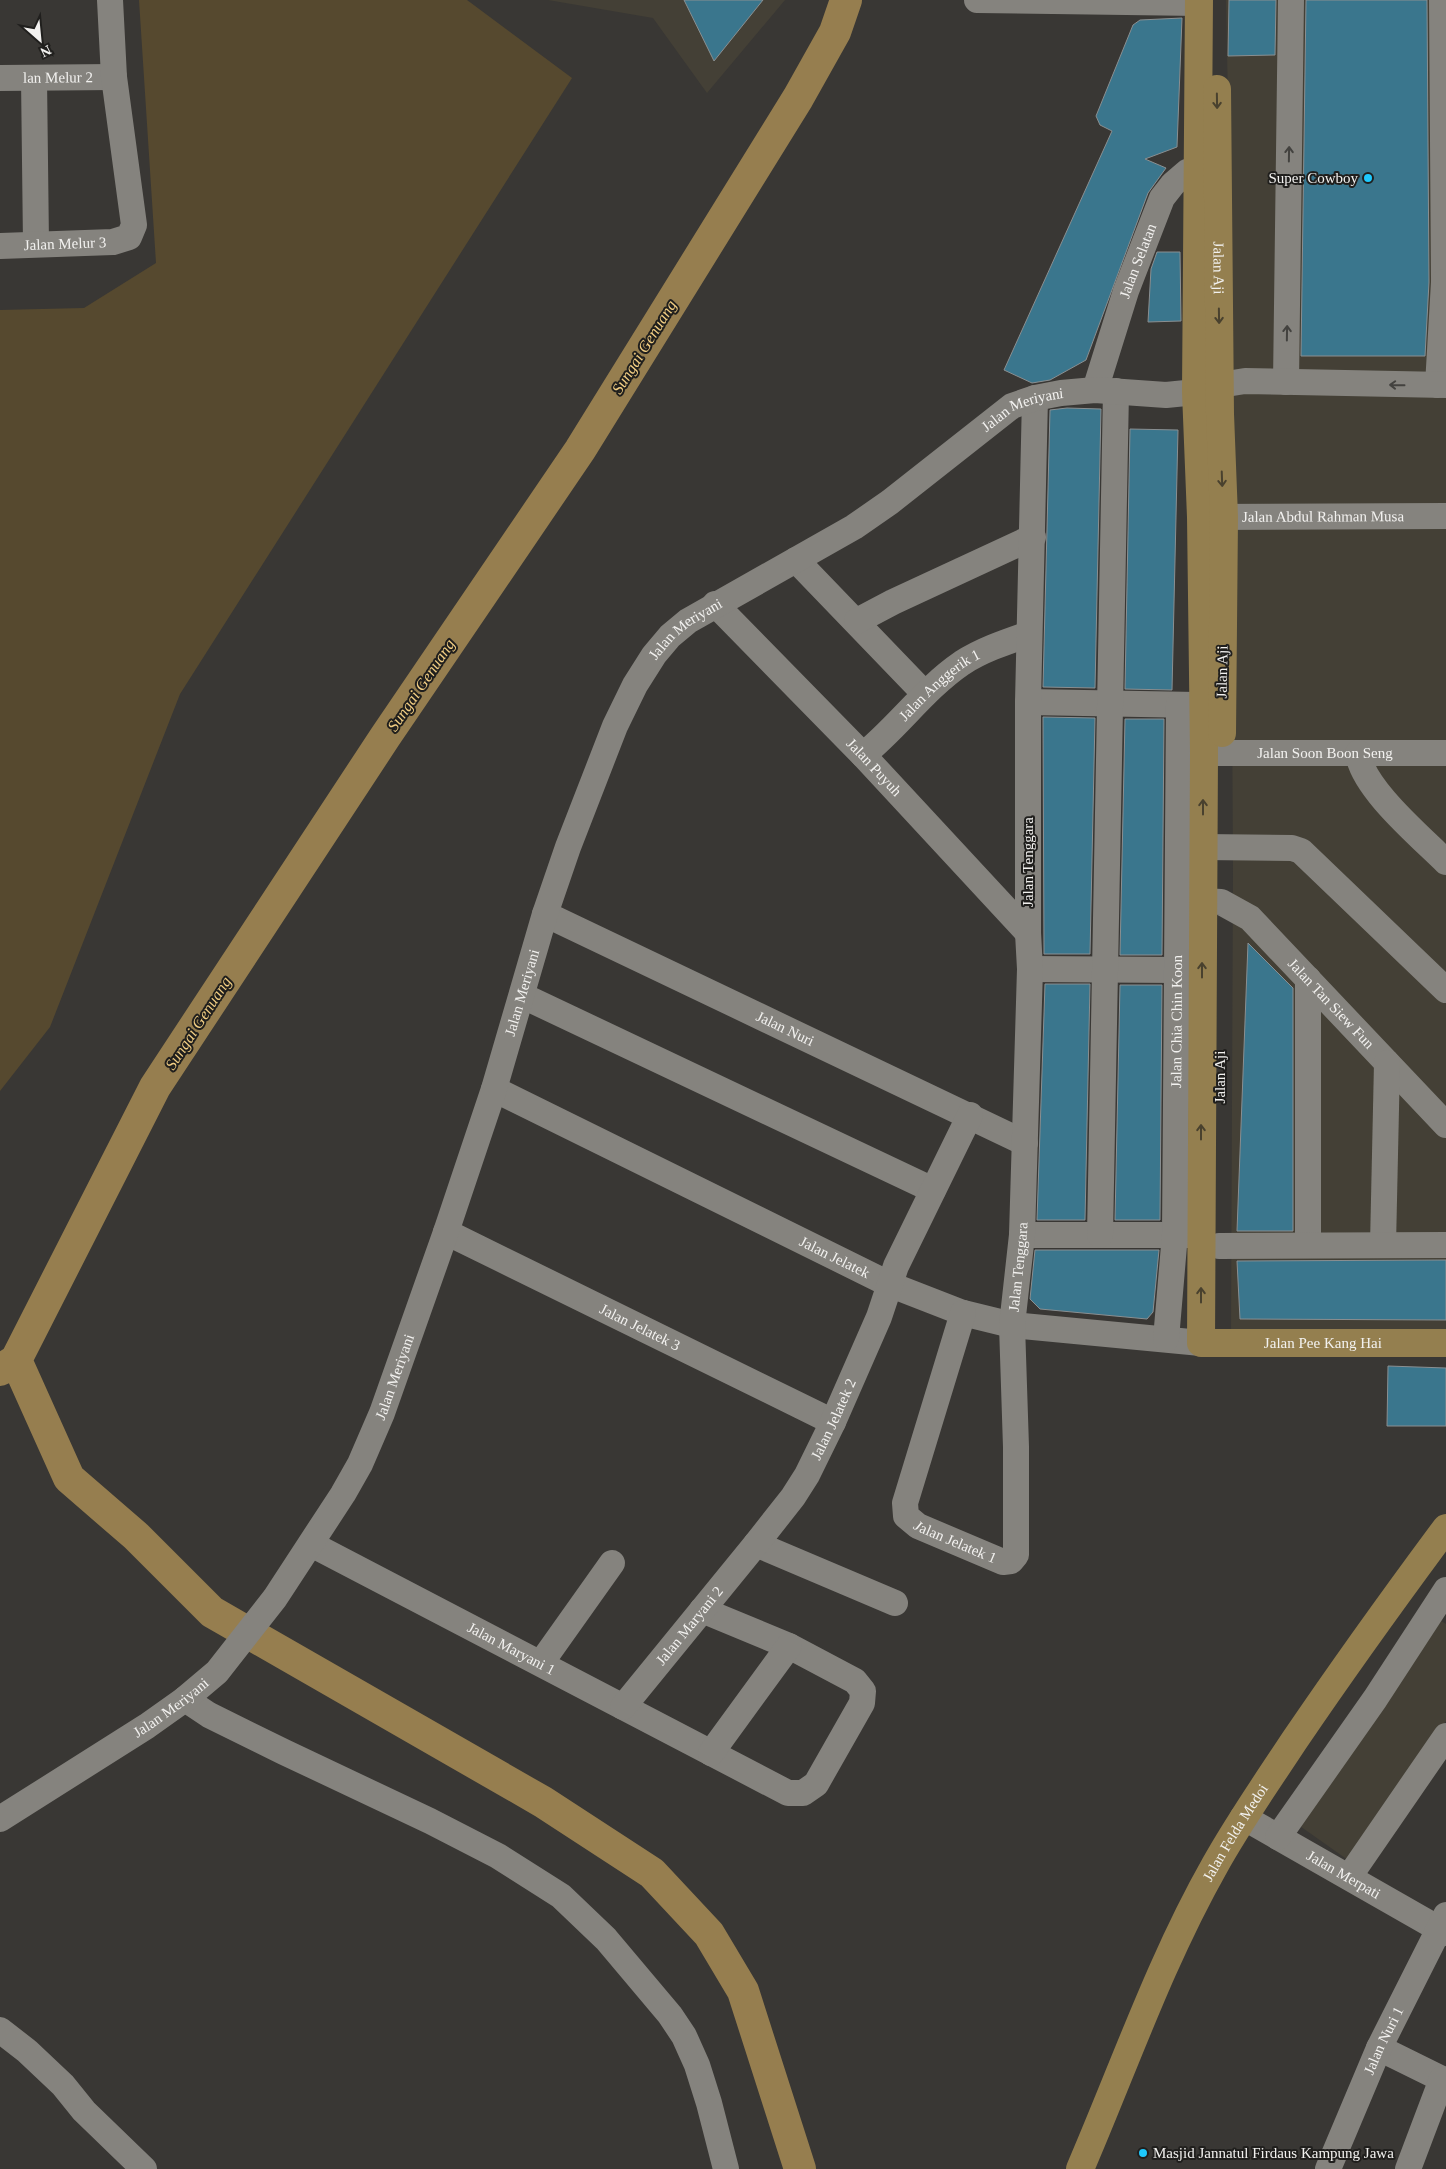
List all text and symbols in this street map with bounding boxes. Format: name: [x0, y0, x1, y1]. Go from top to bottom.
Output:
north arrow: [15, 15, 65, 65]
text: N: [38, 42, 54, 60]
street label: lan Melur 2: [23, 69, 93, 86]
one-way arrow: [1212, 92, 1222, 109]
one-way arrow: [1284, 146, 1294, 162]
place label: Super Cowboy: [1268, 170, 1358, 186]
marker: Super Cowboy: [1362, 172, 1374, 184]
street label: Jalan Selatan: [1116, 221, 1160, 300]
street label: Jalan Melur 3: [23, 234, 106, 253]
street label: Jalan Aji: [1210, 241, 1227, 295]
water label: Sungai Genuang: [608, 297, 680, 397]
one-way arrow: [1214, 308, 1224, 324]
one-way arrow: [1282, 326, 1292, 342]
one-way arrow: [1390, 380, 1406, 389]
street label: Jalan Meriyani: [978, 385, 1064, 435]
one-way arrow: [1218, 470, 1227, 486]
street label: Jalan Abdul Rahman Musa: [1242, 508, 1404, 525]
street label: Jalan Meriyani: [645, 595, 725, 662]
water label: Sungai Genuang: [384, 636, 459, 735]
street label: Jalan Aji: [1214, 645, 1230, 699]
street label: Jalan Anggerik 1: [896, 646, 983, 724]
street label: Jalan Puyuh: [843, 735, 905, 800]
street label: Jalan Soon Boon Seng: [1257, 745, 1393, 761]
one-way arrow: [1198, 799, 1208, 816]
street label: Jalan Tenggara: [1020, 817, 1036, 907]
street label: Jalan Meriyani: [502, 947, 542, 1038]
street label: Jalan Chia Chin Koon: [1168, 954, 1185, 1088]
street label: Jalan Tan Siew Fun: [1285, 955, 1378, 1052]
one-way arrow: [1198, 962, 1207, 978]
water label: Sungai Genuang: [162, 973, 235, 1073]
street label: Jalan Nuri: [754, 1008, 817, 1049]
street label: Jalan Aji: [1212, 1051, 1228, 1103]
one-way arrow: [1196, 1124, 1206, 1140]
street label: Jalan Tenggara: [1006, 1222, 1030, 1313]
street label: Jalan Jelatek: [797, 1233, 873, 1282]
one-way arrow: [1196, 1287, 1206, 1303]
street label: Jalan Jelatek 3: [597, 1301, 683, 1354]
street label: Jalan Meriyani: [372, 1332, 417, 1422]
street label: Jalan Pee Kang Hai: [1264, 1335, 1382, 1351]
street label: Jalan Jelatek 2: [808, 1376, 859, 1462]
street label: Jalan Jelatek 1: [911, 1518, 999, 1566]
street label: Jalan Maryani 2: [653, 1583, 726, 1668]
street label: Jalan Maryani 1: [465, 1619, 558, 1678]
street label: Jalan Meriyani: [130, 1675, 212, 1741]
street label: Jalan Felda Medoi: [1200, 1781, 1271, 1884]
street label: Jalan Merpati: [1304, 1847, 1383, 1902]
street label: Jalan Nuri 1: [1361, 2004, 1407, 2077]
place label: Masjid Jannatul Firdaus Kampung Jawa: [1153, 2145, 1394, 2161]
marker: Masjid Jannatul Firdaus Kampung Jawa: [1137, 2147, 1149, 2159]

